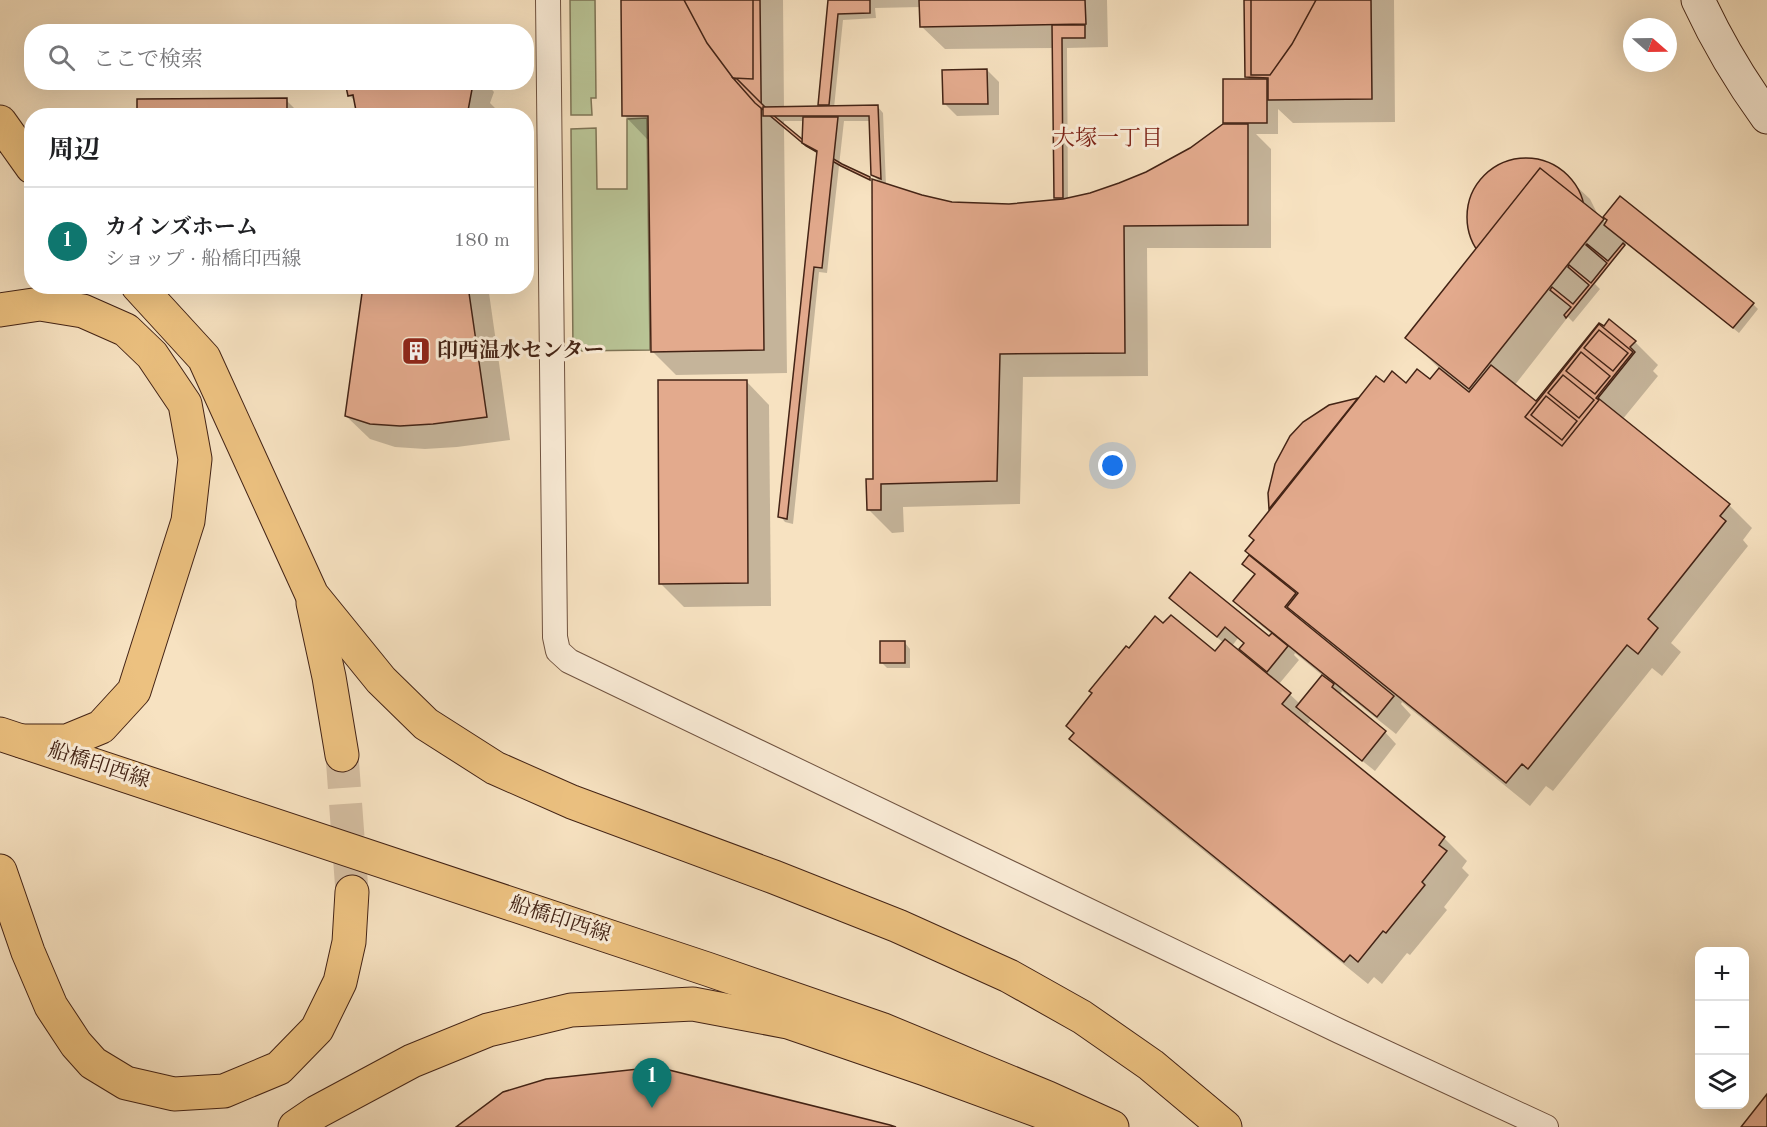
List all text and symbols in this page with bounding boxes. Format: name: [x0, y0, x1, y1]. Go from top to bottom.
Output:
north arrow: [1623, 18, 1677, 72]
search box: [24, 24, 534, 90]
icon: search: [45, 41, 78, 74]
text: ここで検索: [93, 49, 203, 71]
district label: 大塚一丁目: [1053, 126, 1163, 150]
text: 周辺: [48, 138, 100, 164]
text: カインズホーム: [105, 217, 258, 239]
text: 1: [62, 231, 73, 251]
text: 180 m: [454, 231, 510, 251]
text: ショップ · 船橋印西線: [105, 250, 301, 270]
building icon: 印西温水センター: [400, 335, 432, 367]
place label: 印西温水センター: [437, 339, 604, 362]
your location: [1098, 451, 1127, 480]
street label: 船橋印西線: [46, 738, 153, 792]
street label: 船橋印西線: [507, 892, 614, 946]
map controls: [1695, 947, 1749, 1109]
button: +: [1695, 947, 1749, 1001]
button: −: [1695, 1001, 1749, 1055]
button: layers: [1695, 1055, 1749, 1109]
pin: 1: [632, 1058, 672, 1108]

